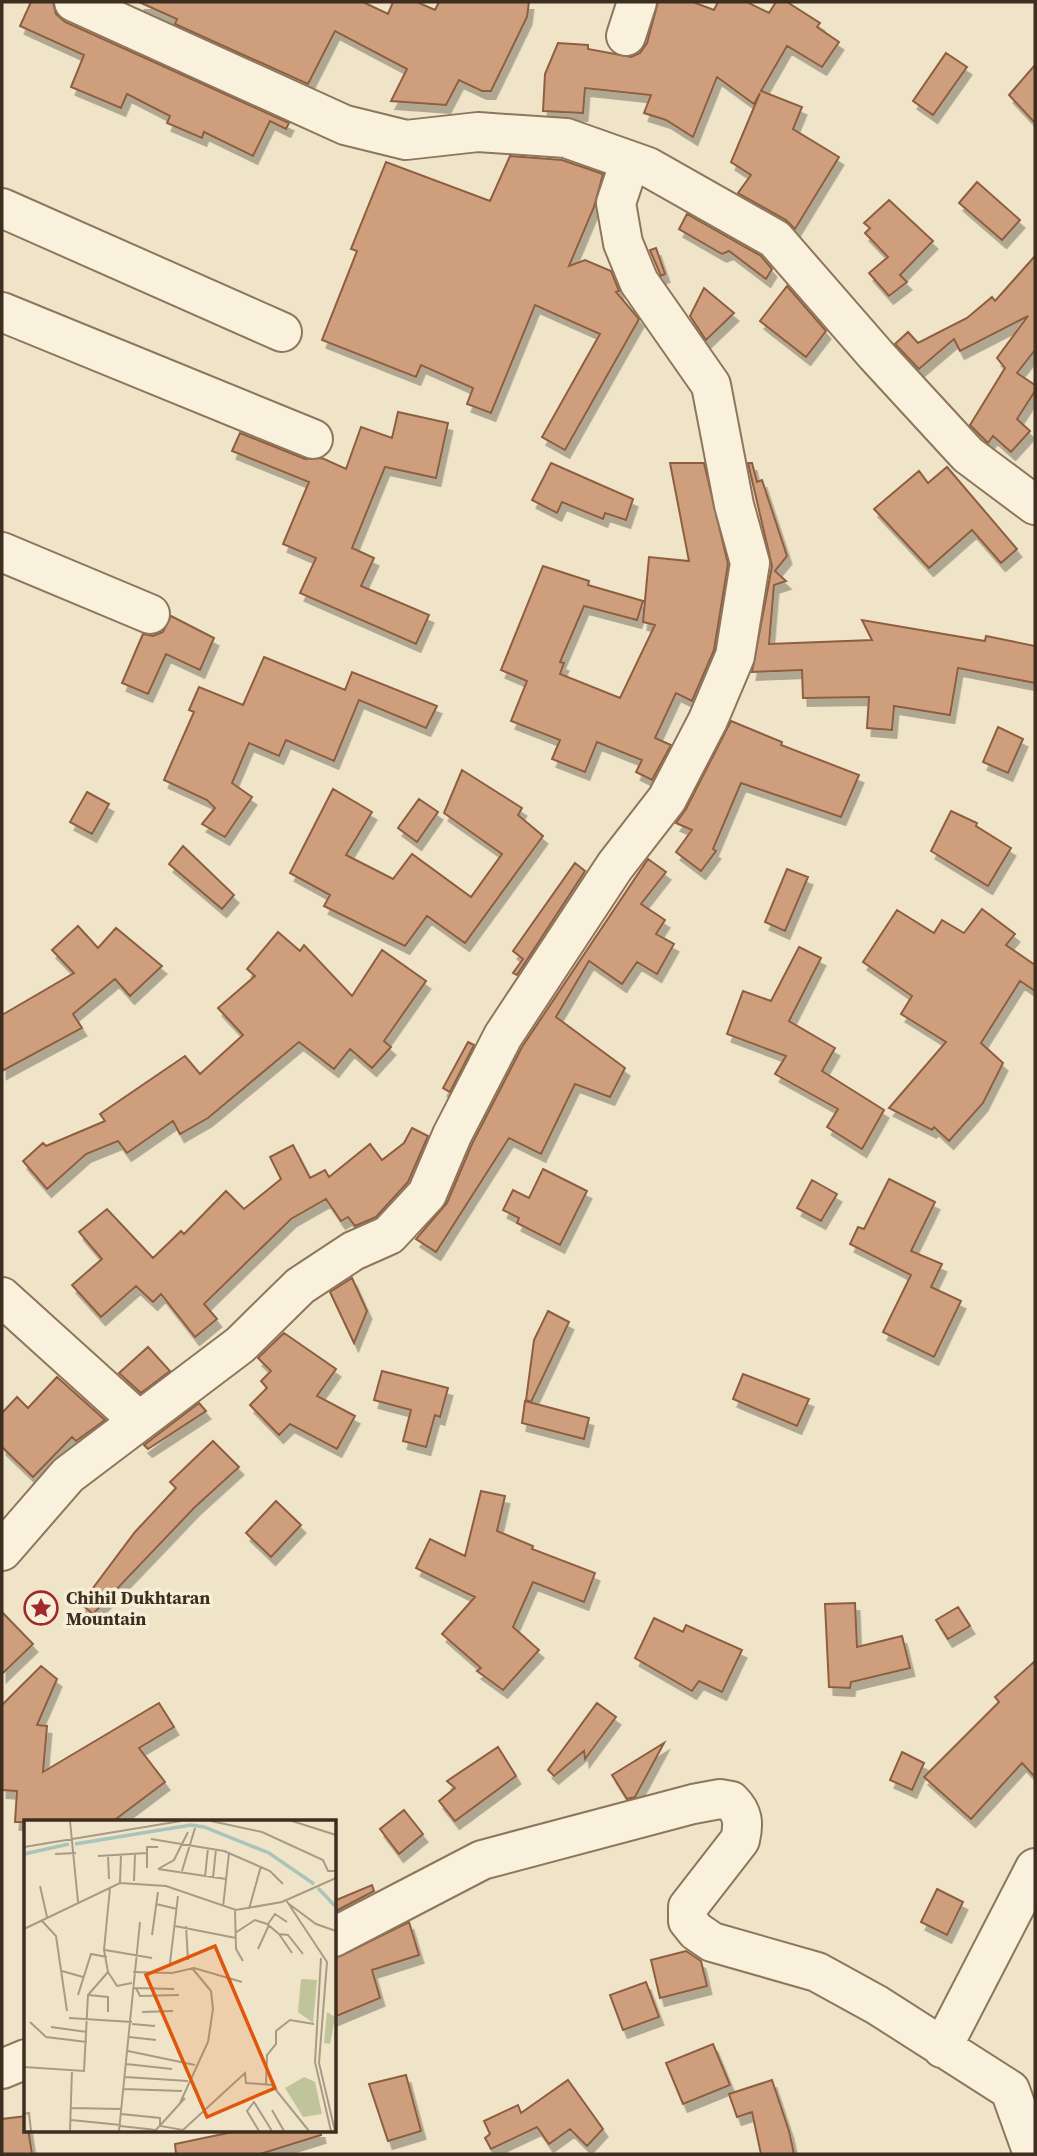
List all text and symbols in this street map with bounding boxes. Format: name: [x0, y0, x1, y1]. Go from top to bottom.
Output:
place label: Chihil Dukhtaran Mountain: [66, 1585, 210, 1631]
place icon: Chihil Dukhtaran Mountain: [22, 1589, 60, 1627]
inset map: [24, 1820, 336, 2132]

